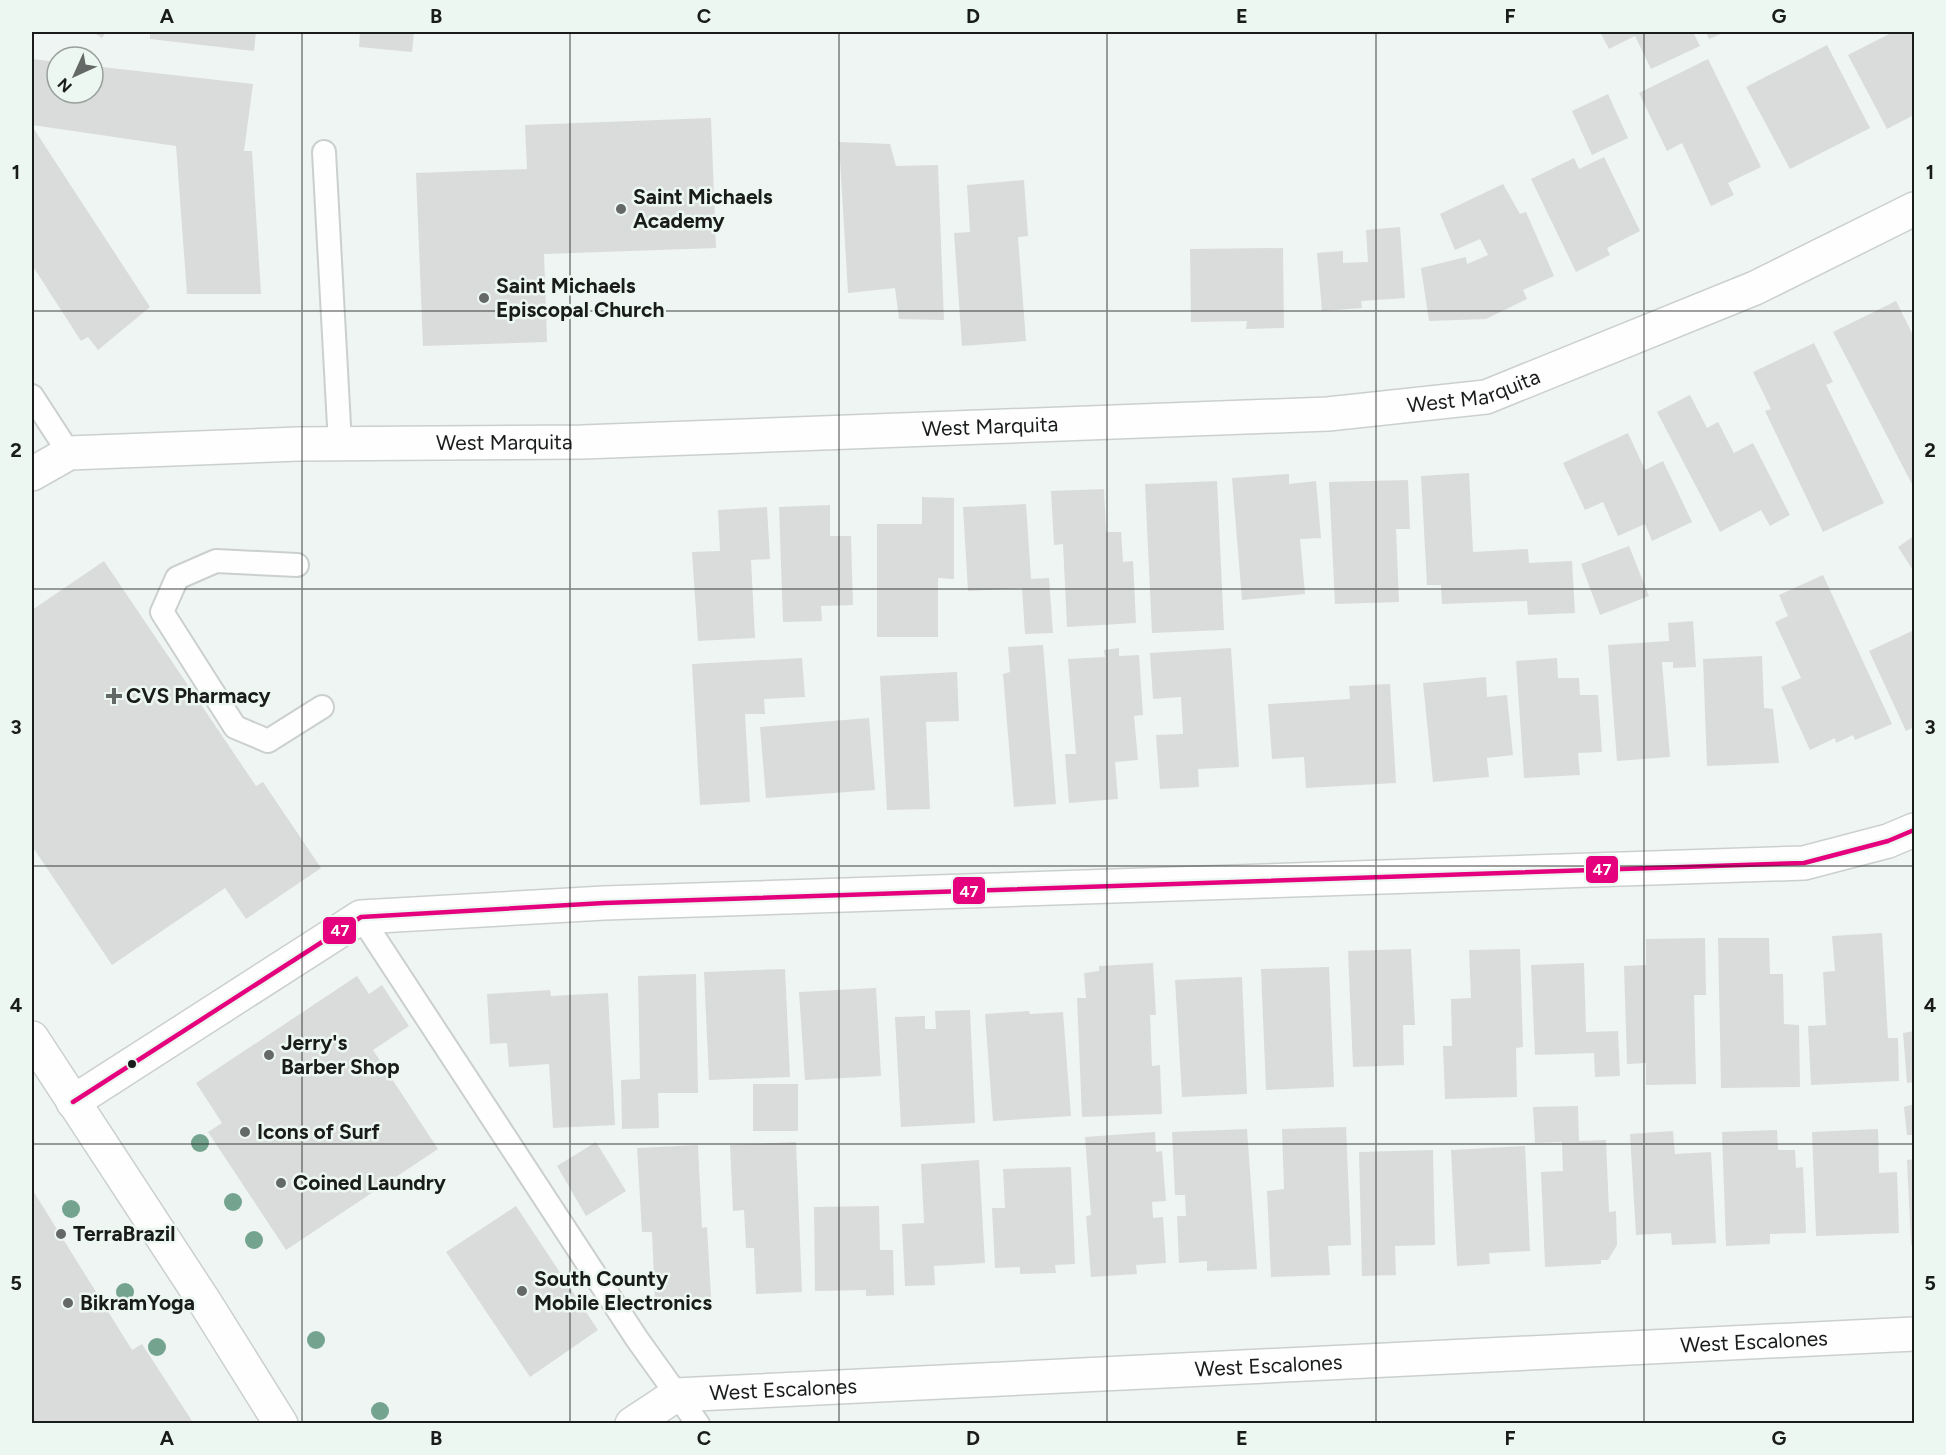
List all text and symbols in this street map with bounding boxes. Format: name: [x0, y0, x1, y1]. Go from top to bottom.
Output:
text: A: [160, 4, 175, 28]
text: B: [430, 4, 442, 28]
text: C: [697, 4, 711, 28]
text: D: [966, 4, 980, 28]
text: E: [1236, 4, 1248, 28]
text: F: [1504, 4, 1516, 28]
text: G: [1772, 4, 1787, 28]
north arrow: [45, 45, 105, 105]
text: N: [54, 74, 76, 96]
text: 1: [12, 160, 20, 184]
text: 1: [1926, 160, 1934, 184]
place label: Saint Michaels Academy: [633, 184, 773, 233]
marker: Saint Michaels Academy: [614, 202, 628, 216]
place label: Saint Michaels Episcopal Church: [496, 273, 664, 322]
marker: Saint Michaels Episcopal Church: [477, 291, 491, 305]
street label: West Marquita: [1406, 363, 1543, 417]
street label: West Marquita: [921, 411, 1059, 441]
street label: West Marquita: [436, 429, 573, 455]
text: 2: [10, 438, 22, 462]
text: 2: [1924, 438, 1936, 462]
place label: CVS Pharmacy: [126, 683, 271, 708]
marker: CVS Pharmacy: [107, 689, 121, 703]
text: 3: [10, 715, 22, 739]
text: 3: [1924, 715, 1936, 739]
line badge: 47: [1585, 855, 1619, 884]
text: 47: [1592, 860, 1612, 879]
line badge: 47: [952, 876, 986, 905]
text: 47: [959, 882, 979, 901]
line badge: 47: [322, 916, 357, 945]
text: 47: [330, 921, 350, 940]
text: 4: [10, 993, 23, 1017]
text: 4: [1924, 993, 1937, 1017]
place label: Jerry's Barber Shop: [281, 1030, 400, 1079]
marker: Jerry's Barber Shop: [262, 1048, 276, 1062]
unlabelled marker: [126, 1058, 138, 1070]
place label: Icons of Surf: [257, 1119, 381, 1144]
marker: Icons of Surf: [238, 1125, 252, 1139]
place label: Coined Laundry: [293, 1170, 447, 1195]
marker: Coined Laundry: [274, 1176, 288, 1190]
place label: TerraBrazil: [73, 1221, 175, 1246]
marker: TerraBrazil: [54, 1227, 68, 1241]
place label: South County Mobile Electronics: [534, 1266, 712, 1315]
text: 5: [10, 1271, 22, 1295]
text: 5: [1924, 1271, 1936, 1295]
marker: South County Mobile Electronics: [515, 1284, 529, 1298]
place label: BikramYoga: [80, 1290, 195, 1315]
marker: BikramYoga: [61, 1296, 75, 1310]
street label: West Escalones: [1680, 1325, 1828, 1358]
street label: West Escalones: [1194, 1349, 1343, 1381]
street label: West Escalones: [709, 1373, 858, 1405]
text: A: [160, 1426, 175, 1450]
text: B: [430, 1426, 442, 1450]
text: C: [697, 1426, 711, 1450]
text: D: [966, 1426, 980, 1450]
text: E: [1236, 1426, 1248, 1450]
text: F: [1504, 1426, 1516, 1450]
text: G: [1772, 1426, 1787, 1450]

